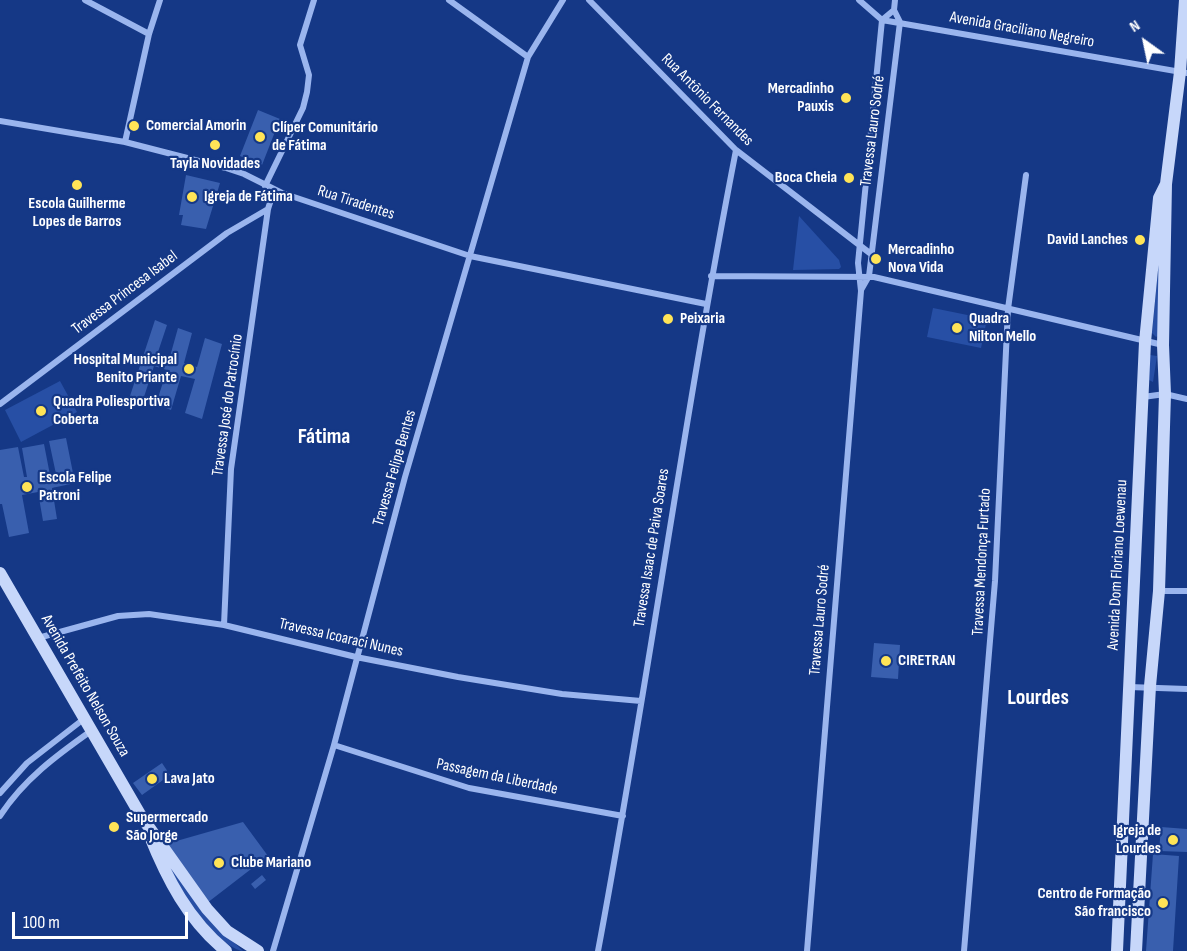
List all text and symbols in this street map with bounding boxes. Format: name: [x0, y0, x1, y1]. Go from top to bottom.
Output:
street label: Avenida Graciliano Negreiro: [948, 8, 1096, 52]
north arrow: [1115, 12, 1175, 72]
text: N: [1126, 16, 1144, 37]
street label: Rua Antônio Fernandes: [657, 50, 757, 150]
street label: Travessa Lauro Sodré: [857, 75, 889, 187]
place label: Mercadinho Pauxis: [768, 79, 834, 117]
marker: Mercadinho Pauxis: [839, 91, 853, 105]
place label: Comercial Amorin: [146, 116, 246, 136]
place label: Clíper Comunitário de Fátima: [272, 118, 378, 156]
marker: Comercial Amorin: [127, 119, 141, 133]
marker: Clíper Comunitário de Fátima: [253, 130, 267, 144]
marker: Tayla Novidades: [208, 138, 222, 152]
place label: Tayla Novidades: [170, 154, 260, 174]
place label: Boca Cheia: [775, 168, 837, 188]
marker: Boca Cheia: [842, 171, 856, 185]
marker: Escola Guilherme Lopes de Barros: [70, 178, 84, 192]
street label: Rua Tiradentes: [315, 182, 397, 224]
place label: Igreja de Fátima: [204, 187, 293, 207]
marker: Igreja de Fátima: [185, 190, 199, 204]
place label: Escola Guilherme Lopes de Barros: [28, 194, 126, 232]
place label: David Lanches: [1047, 230, 1128, 250]
marker: David Lanches: [1133, 233, 1147, 247]
place label: Mercadinho Nova Vida: [888, 240, 954, 278]
street label: Travessa Princesa Isabel: [68, 247, 182, 339]
marker: Mercadinho Nova Vida: [869, 252, 883, 266]
place label: Peixaria: [680, 309, 725, 329]
place label: Quadra Nilton Mello: [969, 309, 1036, 347]
marker: Peixaria: [661, 312, 675, 326]
marker: Quadra Nilton Mello: [950, 321, 964, 335]
street label: Travessa José do Patrocínio: [209, 333, 247, 477]
place label: Hospital Municipal Benito Priante: [73, 350, 177, 388]
marker: Hospital Municipal Benito Priante: [182, 362, 196, 376]
place label: Quadra Poliesportiva Coberta: [53, 392, 170, 430]
marker: Quadra Poliesportiva Coberta: [34, 404, 48, 418]
street label: Travessa Felipe Bentes: [369, 408, 421, 528]
district label: Fátima: [298, 424, 350, 450]
street label: Travessa Isaac de Paiva Soares: [630, 467, 674, 629]
place label: Escola Felipe Patroni: [39, 468, 112, 506]
street label: Avenida Dom Floriano Loewenau: [1104, 479, 1132, 651]
marker: Escola Felipe Patroni: [20, 480, 34, 494]
street label: Travessa Mendonça Furtado: [969, 488, 995, 636]
street label: Travessa Lauro Sodré: [806, 564, 834, 676]
street label: Avenida Prefeito Nelson Souza: [36, 612, 134, 760]
street label: Travessa Icoaraci Nunes: [277, 614, 405, 662]
place label: CIRETRAN: [898, 651, 956, 671]
marker: CIRETRAN: [879, 654, 893, 668]
district label: Lourdes: [1007, 685, 1069, 711]
street label: Passagem da Liberdade: [435, 755, 559, 799]
place label: Lava Jato: [164, 769, 215, 789]
marker: Lava Jato: [145, 772, 159, 786]
place label: Supermercado São Jorge: [126, 808, 208, 846]
marker: Supermercado São Jorge: [107, 820, 121, 834]
place label: Igreja de Lourdes: [1113, 821, 1161, 859]
marker: Igreja de Lourdes: [1166, 833, 1180, 847]
place label: Clube Mariano: [231, 853, 311, 873]
marker: Clube Mariano: [212, 856, 226, 870]
place label: Centro de Formação São francisco: [1038, 884, 1151, 922]
marker: Centro de Formação São francisco: [1156, 896, 1170, 910]
scale bar: [15, 900, 190, 938]
text: 100 m: [23, 912, 60, 933]

